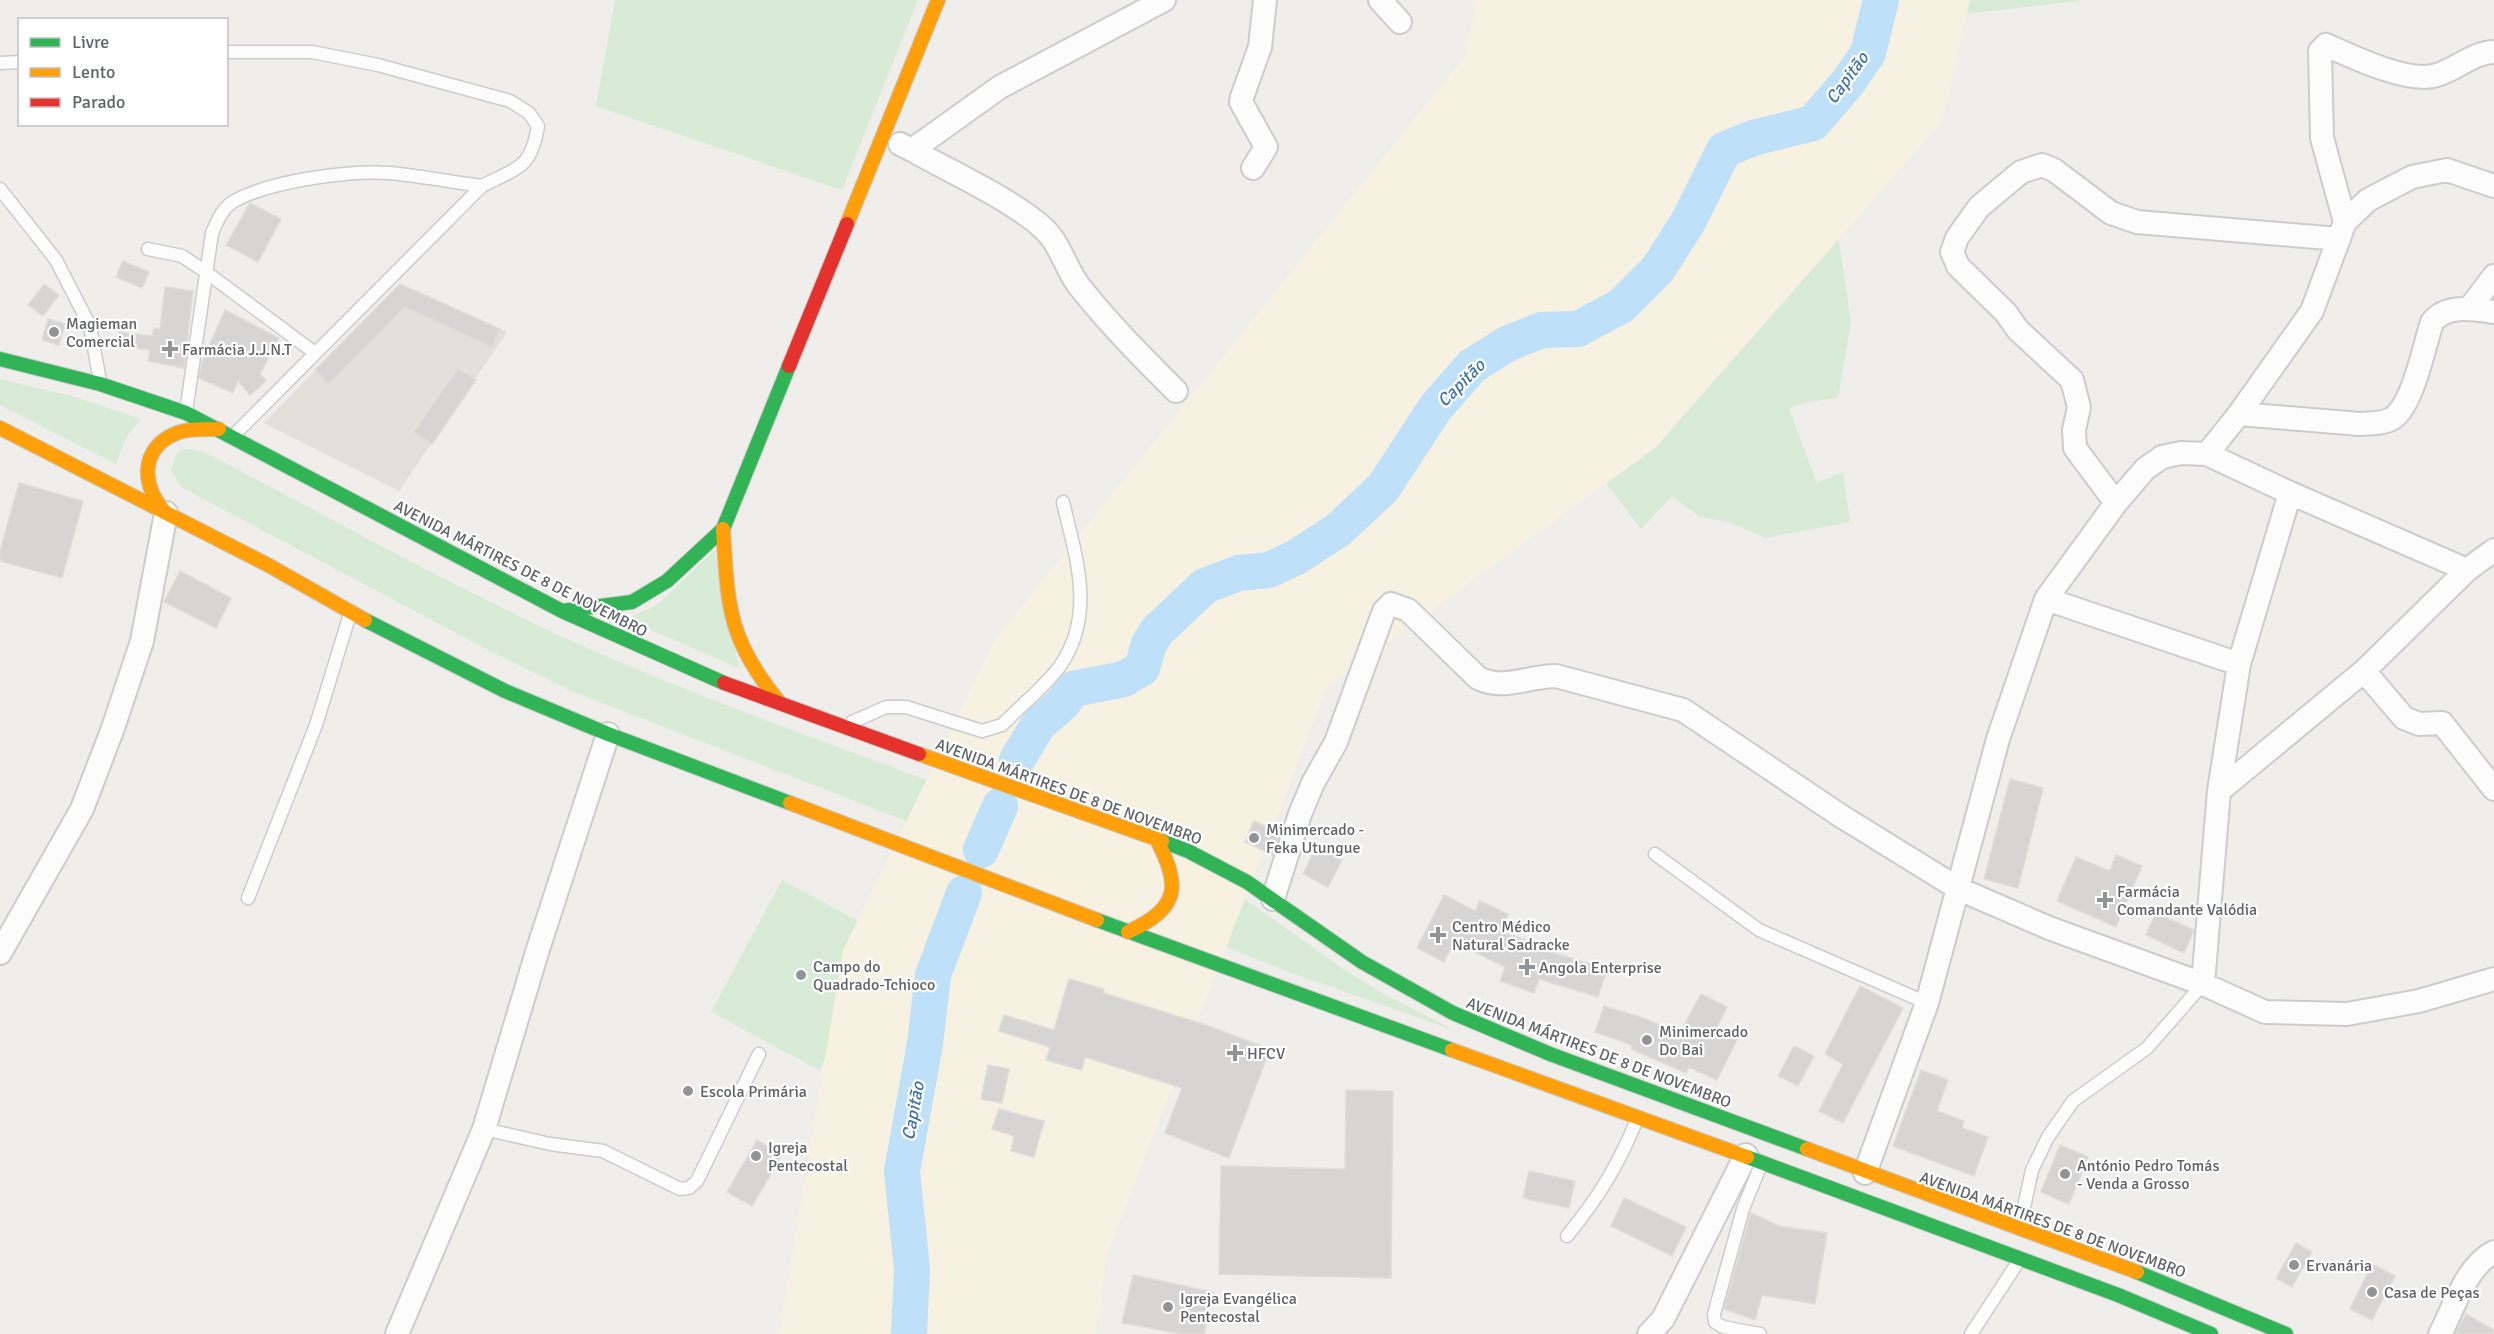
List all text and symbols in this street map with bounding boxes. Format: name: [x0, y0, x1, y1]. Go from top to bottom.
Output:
legend: [18, 18, 228, 126]
text: Livre: [72, 31, 109, 53]
water label: Capitão: [1821, 46, 1874, 108]
text: Lento: [72, 61, 115, 83]
text: Parado: [72, 91, 125, 113]
place label: Magieman Comercial: [66, 314, 137, 352]
marker: Magieman Comercial: [47, 325, 61, 339]
place label: Farmácia J.J.N.T: [182, 340, 292, 360]
marker: Farmácia J.J.N.T: [163, 342, 177, 356]
water label: Capitão: [1432, 353, 1491, 412]
street label: AVENIDA MÁRTIRES DE 8 DE NOVEMBRO: [390, 496, 651, 642]
street label: AVENIDA MÁRTIRES DE 8 DE NOVEMBRO: [933, 734, 1205, 850]
place label: Minimercado - Feka Utungue: [1266, 820, 1364, 858]
marker: Minimercado - Feka Utungue: [1247, 831, 1261, 845]
place label: Farmácia Comandante Valódia: [2117, 882, 2257, 920]
marker: Farmácia Comandante Valódia: [2098, 893, 2112, 907]
place label: Centro Médico Natural Sadracke: [1452, 917, 1570, 955]
marker: Centro Médico Natural Sadracke: [1429, 926, 1447, 944]
place label: Campo do Quadrado-Tchioco: [813, 957, 935, 995]
place label: Angola Enterprise: [1539, 958, 1662, 978]
marker: Angola Enterprise: [1520, 960, 1534, 974]
marker: Campo do Quadrado-Tchioco: [794, 968, 808, 982]
street label: AVENIDA MÁRTIRES DE 8 DE NOVEMBRO: [1463, 993, 1734, 1113]
place label: Minimercado Do Bai: [1659, 1022, 1748, 1060]
marker: Minimercado Do Bai: [1640, 1033, 1654, 1047]
place label: HFCV: [1247, 1044, 1285, 1064]
marker: HFCV: [1228, 1046, 1242, 1060]
water label: Capitão: [897, 1078, 929, 1142]
place label: Escola Primária: [700, 1082, 807, 1102]
marker: Escola Primária: [681, 1084, 695, 1098]
place label: Igreja Pentecostal: [768, 1138, 848, 1176]
marker: Igreja Pentecostal: [749, 1149, 763, 1163]
place label: António Pedro Tomás - Venda a Grosso: [2077, 1156, 2219, 1194]
street label: AVENIDA MÁRTIRES DE 8 DE NOVEMBRO: [1917, 1167, 2189, 1283]
marker: António Pedro Tomás - Venda a Grosso: [2058, 1167, 2072, 1181]
place label: Ervanária: [2306, 1256, 2372, 1276]
marker: Ervanária: [2287, 1258, 2301, 1272]
place label: Casa de Peças: [2384, 1283, 2480, 1303]
marker: Casa de Peças: [2365, 1285, 2379, 1299]
place label: Igreja Evangélica Pentecostal: [1180, 1289, 1297, 1327]
marker: Igreja Evangélica Pentecostal: [1161, 1300, 1175, 1314]

